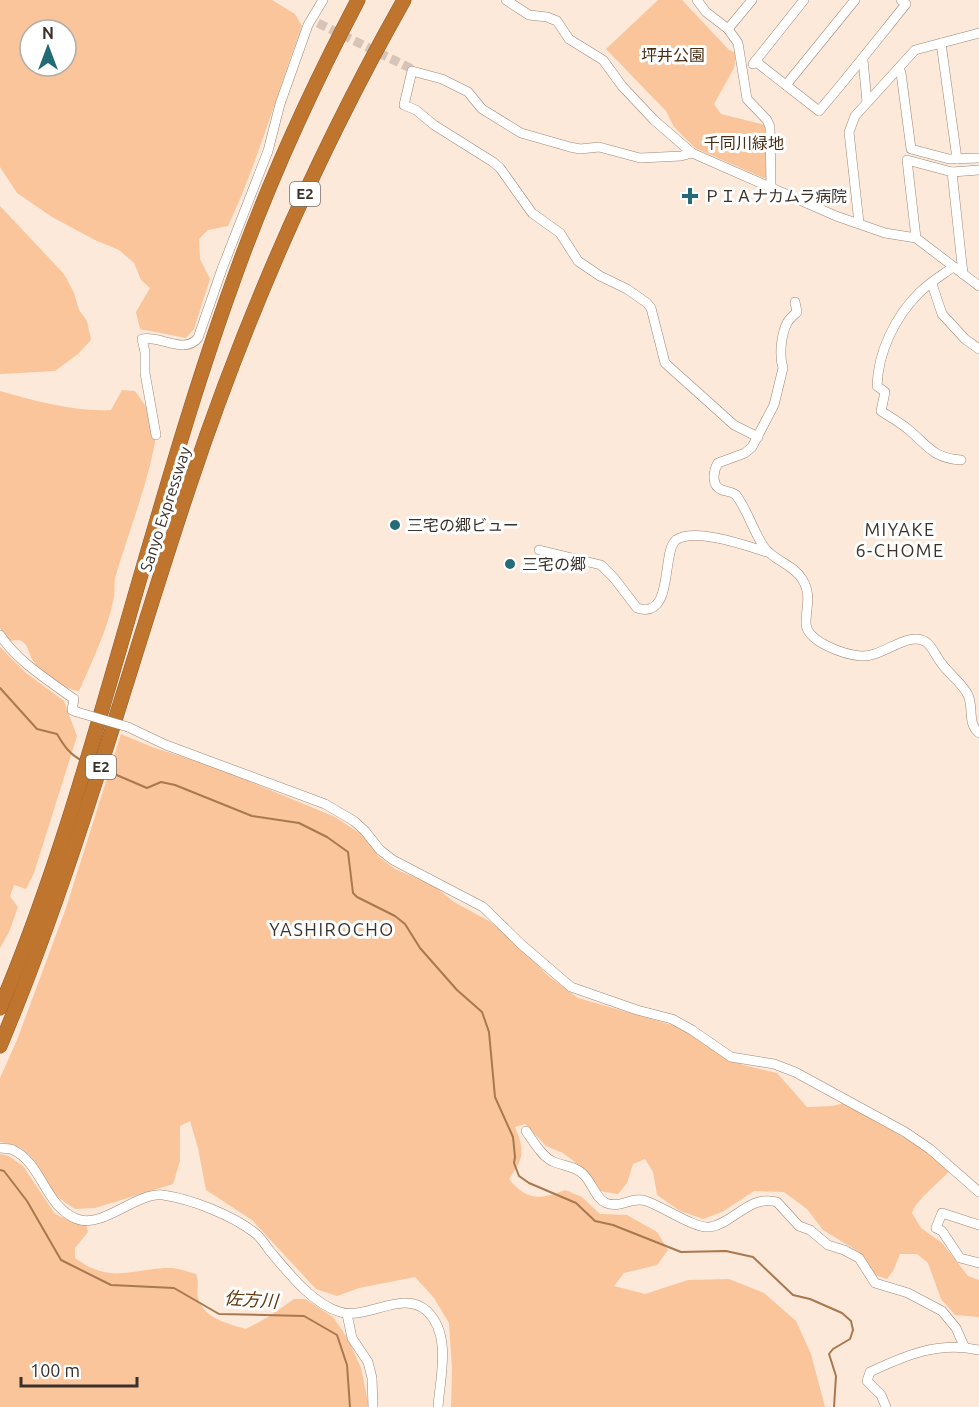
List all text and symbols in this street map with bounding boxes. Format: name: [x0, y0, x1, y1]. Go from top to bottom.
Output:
north arrow: [18, 18, 78, 78]
text: N: [42, 24, 54, 42]
park label: 坪井公園: [641, 46, 705, 64]
park label: 千同川緑地: [704, 134, 784, 152]
road number: E2: [290, 182, 320, 206]
marker: ＰＩＡナカムラ病院: [681, 187, 699, 205]
place label: ＰＩＡナカムラ病院: [704, 187, 847, 205]
street label: Sanyo Expressway: [136, 444, 194, 574]
place label: 三宅の郷ビュー: [407, 516, 519, 534]
marker: 三宅の郷ビュー: [388, 518, 402, 532]
district label: MIYAKE 6-CHOME: [855, 519, 945, 560]
place label: 三宅の郷: [522, 555, 586, 573]
marker: 三宅の郷: [503, 557, 517, 571]
road number: E2: [86, 755, 116, 779]
district label: YASHIROCHO: [269, 919, 395, 939]
water label: 佐方川: [223, 1287, 281, 1311]
scale bar: [21, 1350, 136, 1388]
text: 100 m: [30, 1360, 80, 1380]

